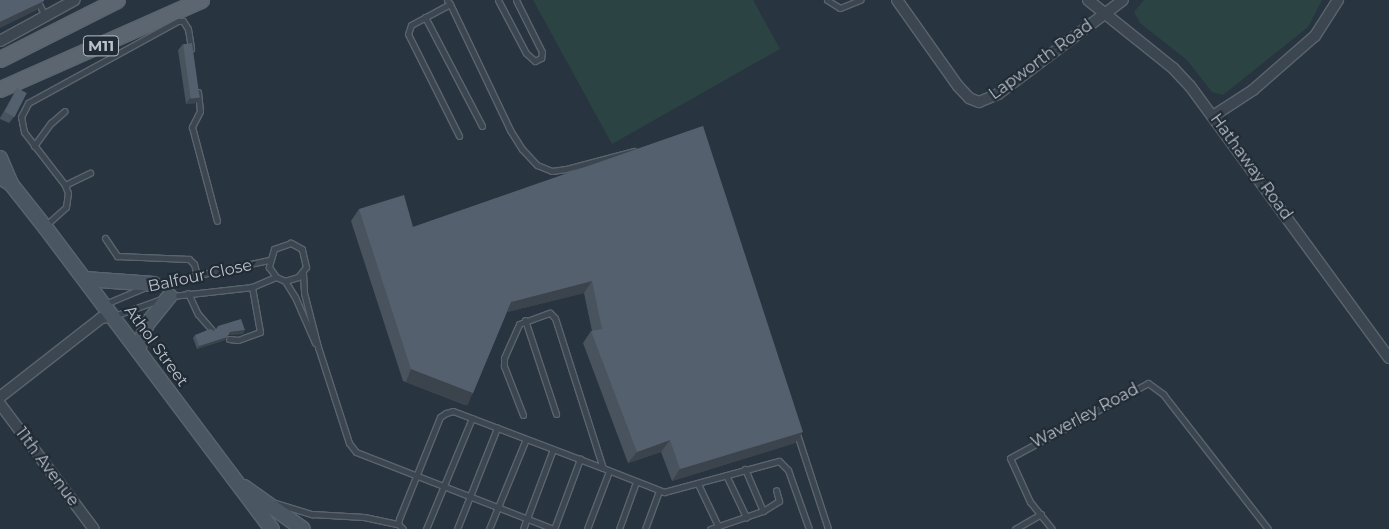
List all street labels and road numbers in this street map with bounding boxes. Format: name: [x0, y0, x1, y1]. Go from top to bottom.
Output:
street label: Lapworth Road: [985, 16, 1097, 104]
road number: M11: [82, 34, 120, 58]
street label: Hathaway Road: [1206, 110, 1296, 224]
street label: Balfour Close: [146, 256, 254, 296]
street label: Athol Street: [120, 302, 192, 390]
street label: Waverley Road: [1028, 380, 1142, 452]
street label: 11th Avenue: [11, 424, 83, 510]

